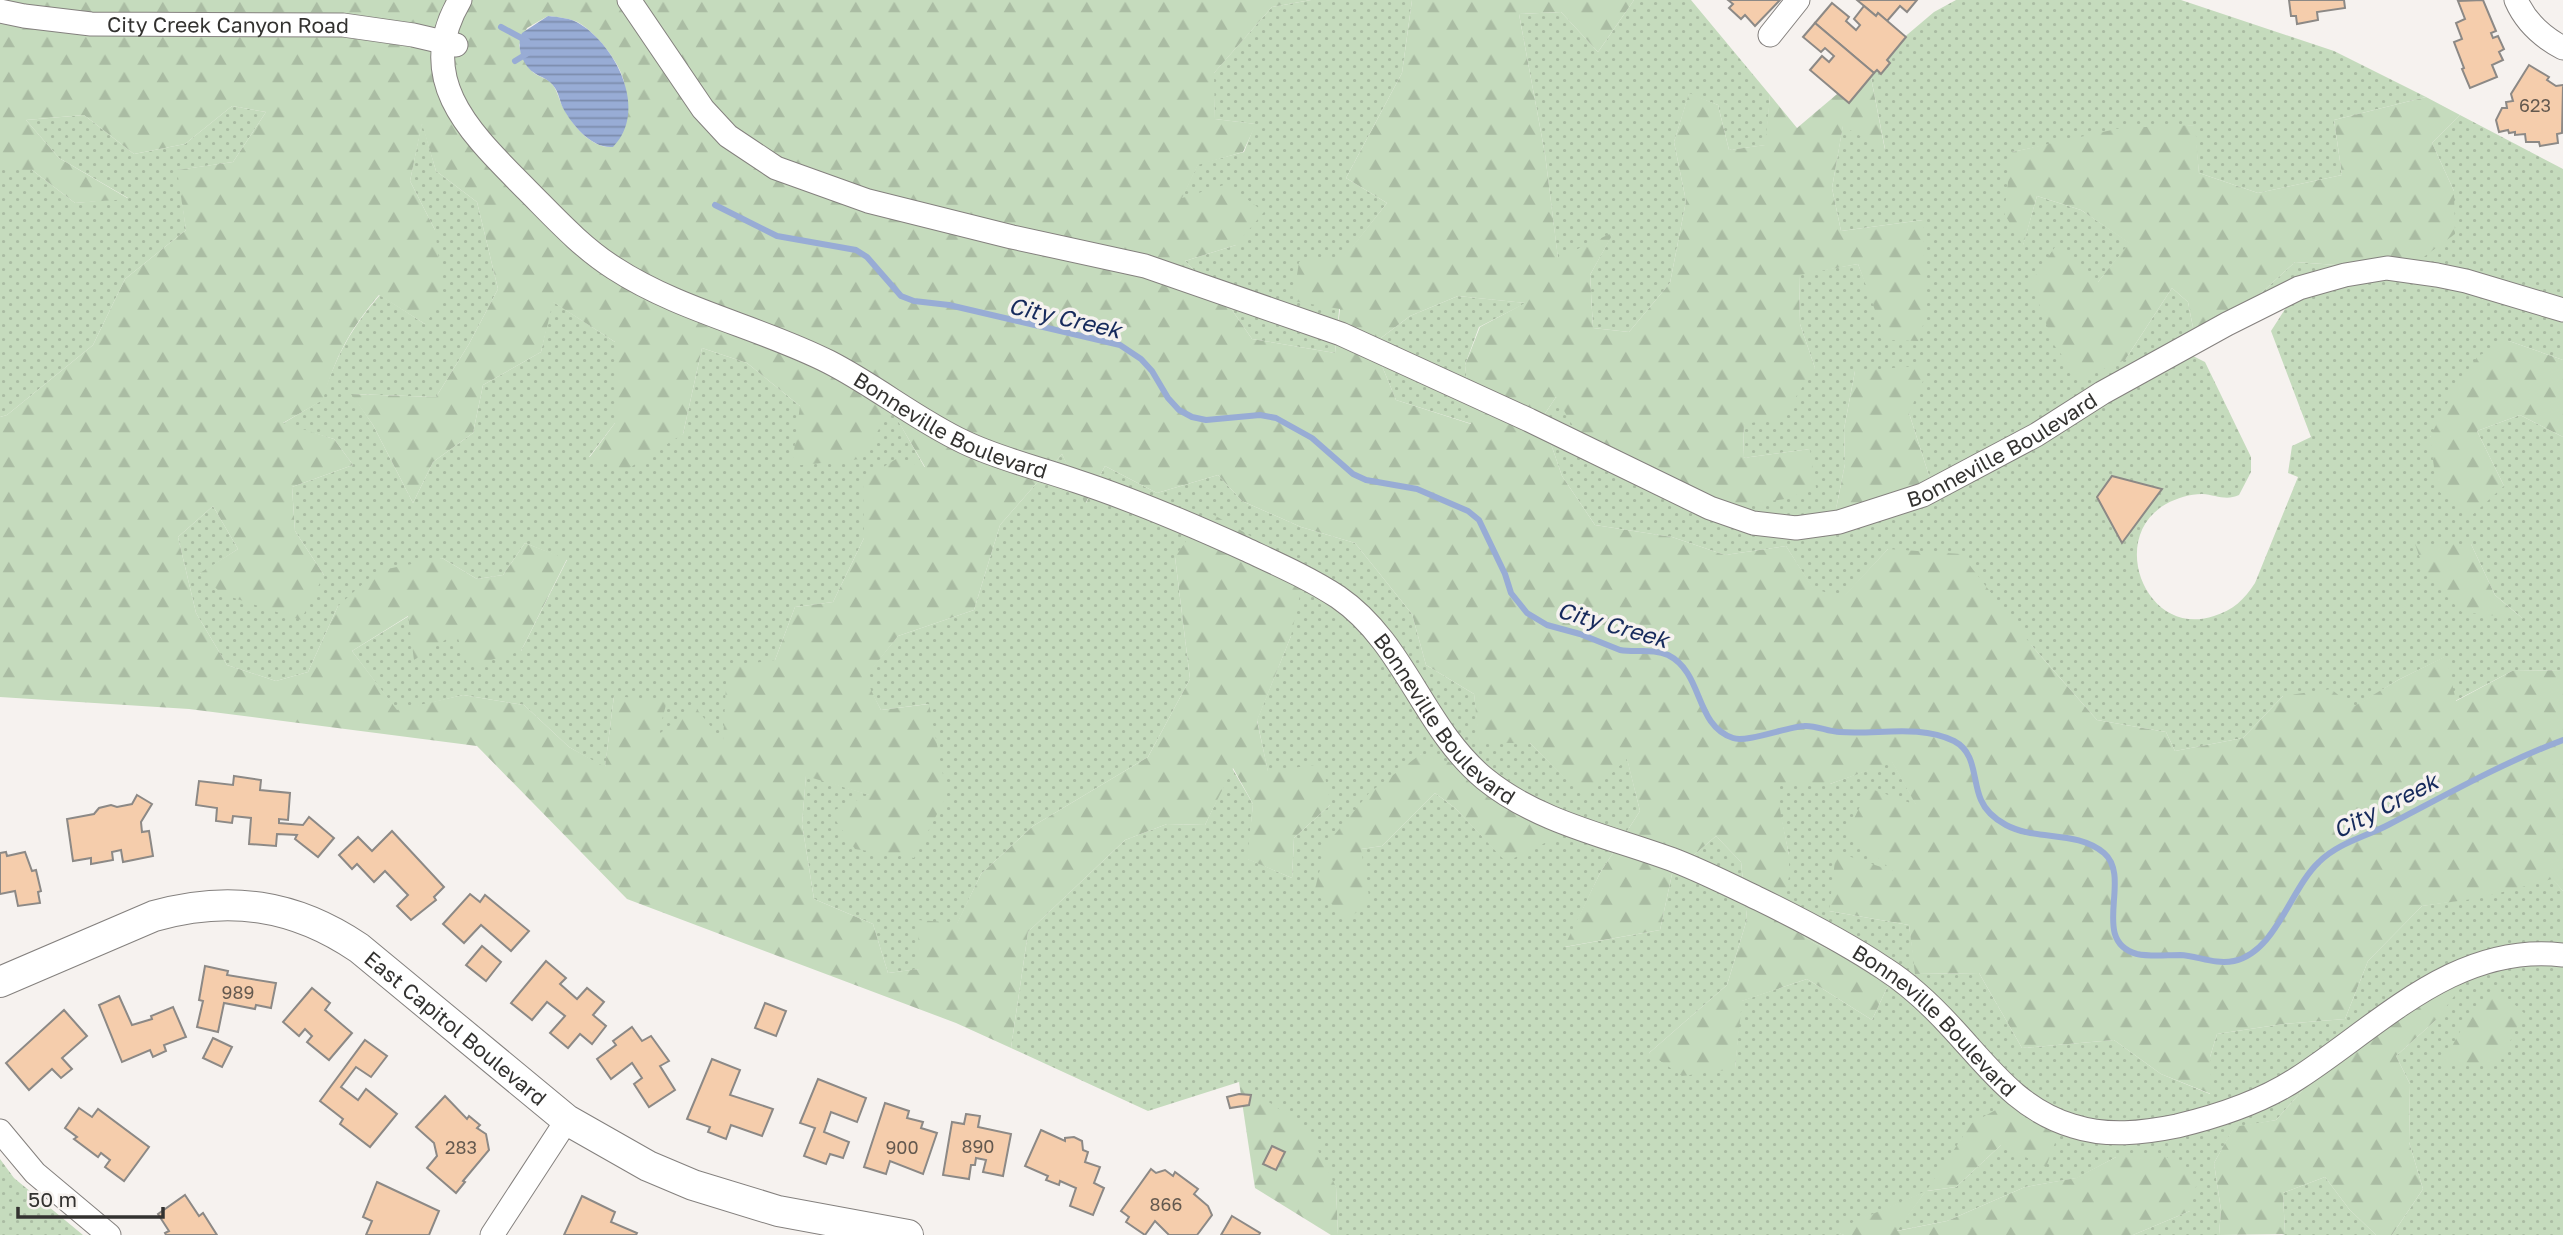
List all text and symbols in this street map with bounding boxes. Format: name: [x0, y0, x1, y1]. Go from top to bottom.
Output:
street label: City Creek Canyon Road: [107, 11, 349, 38]
house number: 623: [2519, 94, 2551, 116]
water label: City Creek: [1006, 291, 1126, 344]
street label: Bonneville Boulevard: [849, 366, 1051, 484]
street label: Bonneville Boulevard: [1903, 387, 2102, 512]
water label: City Creek: [1554, 595, 1674, 654]
street label: Bonneville Boulevard: [1369, 627, 1520, 810]
water label: City Creek: [2328, 766, 2444, 843]
street label: Bonneville Boulevard: [1848, 939, 2022, 1102]
street label: East Capitol Boulevard: [359, 945, 552, 1111]
house number: 989: [222, 981, 254, 1003]
house number: 890: [961, 1135, 995, 1157]
house number: 283: [445, 1136, 477, 1158]
house number: 900: [885, 1136, 919, 1158]
scale bar: [18, 1176, 163, 1220]
text: 50 m: [28, 1186, 77, 1212]
house number: 866: [1150, 1193, 1182, 1215]

